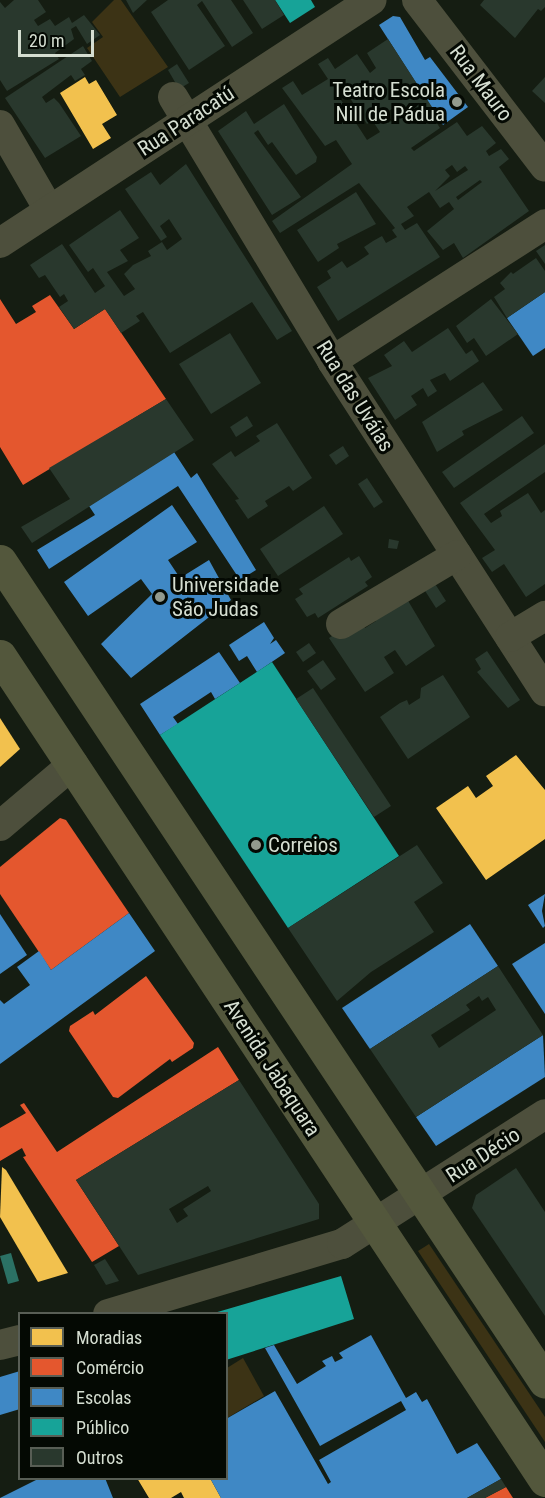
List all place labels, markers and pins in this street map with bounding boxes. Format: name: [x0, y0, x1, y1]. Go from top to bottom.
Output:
place label: Teatro Escola Nill de Pádua: [332, 77, 445, 127]
marker: Teatro Escola Nill de Pádua: [450, 95, 464, 109]
place label: Universidade São Judas: [172, 572, 279, 622]
marker: Universidade São Judas: [153, 590, 167, 604]
place label: Correios: [268, 832, 338, 858]
marker: Correios: [249, 838, 263, 852]

